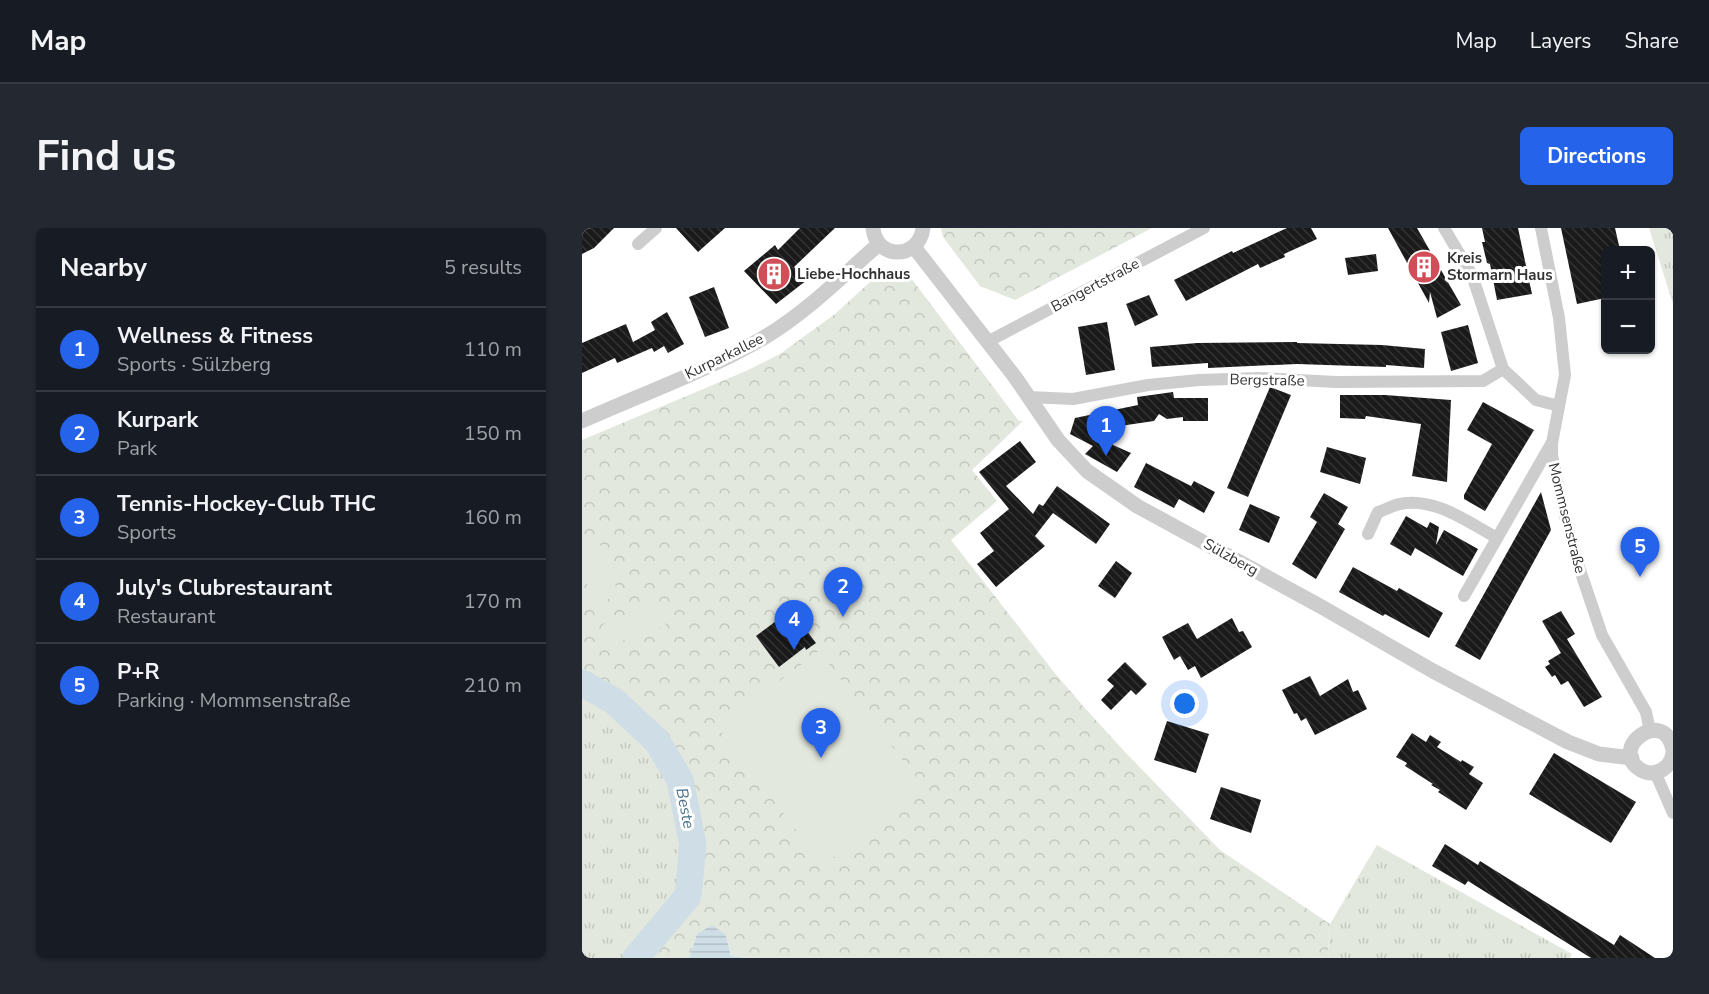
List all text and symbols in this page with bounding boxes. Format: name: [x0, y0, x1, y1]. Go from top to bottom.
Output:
text: Map: [30, 22, 86, 60]
text: Map: [1455, 27, 1497, 55]
text: Layers: [1530, 27, 1591, 55]
text: Share: [1624, 27, 1679, 55]
button: Directions: [1520, 127, 1673, 185]
text: Find us: [36, 128, 176, 185]
map controls: [1601, 246, 1655, 354]
button: +: [1601, 246, 1655, 300]
place label: Kreis Stormarn Haus: [1447, 248, 1552, 285]
building icon: Kreis Stormarn Haus: [1406, 249, 1442, 285]
text: Nearby: [60, 250, 147, 285]
street label: Bangertstraße: [1047, 253, 1143, 317]
text: 5 results: [444, 254, 522, 281]
building icon: Liebe-Hochhaus: [756, 256, 792, 292]
place label: Liebe-Hochhaus: [797, 264, 910, 284]
button: −: [1601, 300, 1655, 354]
text: Wellness & Fitness: [117, 321, 313, 351]
street label: Kurparkallee: [681, 328, 767, 384]
text: 1: [74, 336, 86, 363]
text: 110 m: [464, 336, 522, 363]
text: Sports · Sülzberg: [117, 351, 271, 378]
street label: Bergstraße: [1229, 369, 1305, 391]
text: Kurpark: [117, 405, 198, 435]
pin: 1: [1086, 406, 1126, 456]
text: 2: [74, 420, 86, 447]
text: 150 m: [464, 420, 522, 447]
text: Park: [117, 435, 157, 462]
street label: Mommsenstraße: [1544, 461, 1590, 575]
text: Tennis-Hockey-Club THC: [117, 489, 376, 519]
text: 3: [74, 504, 86, 531]
text: 160 m: [464, 504, 522, 531]
text: Sports: [117, 519, 176, 546]
pin: 5: [1620, 528, 1660, 577]
street label: Sülzberg: [1200, 534, 1262, 580]
pin: 2: [824, 568, 862, 617]
text: July's Clubrestaurant: [117, 573, 332, 603]
text: 4: [74, 588, 86, 615]
text: 170 m: [464, 588, 522, 615]
pin: 4: [774, 600, 814, 650]
text: Restaurant: [117, 603, 215, 630]
text: P+R: [117, 657, 160, 687]
text: 5: [74, 672, 86, 699]
text: 210 m: [464, 672, 522, 699]
text: Parking · Mommsenstraße: [117, 687, 351, 714]
your location: [1170, 689, 1199, 718]
pin: 3: [802, 708, 840, 758]
water label: Beste: [670, 786, 700, 831]

